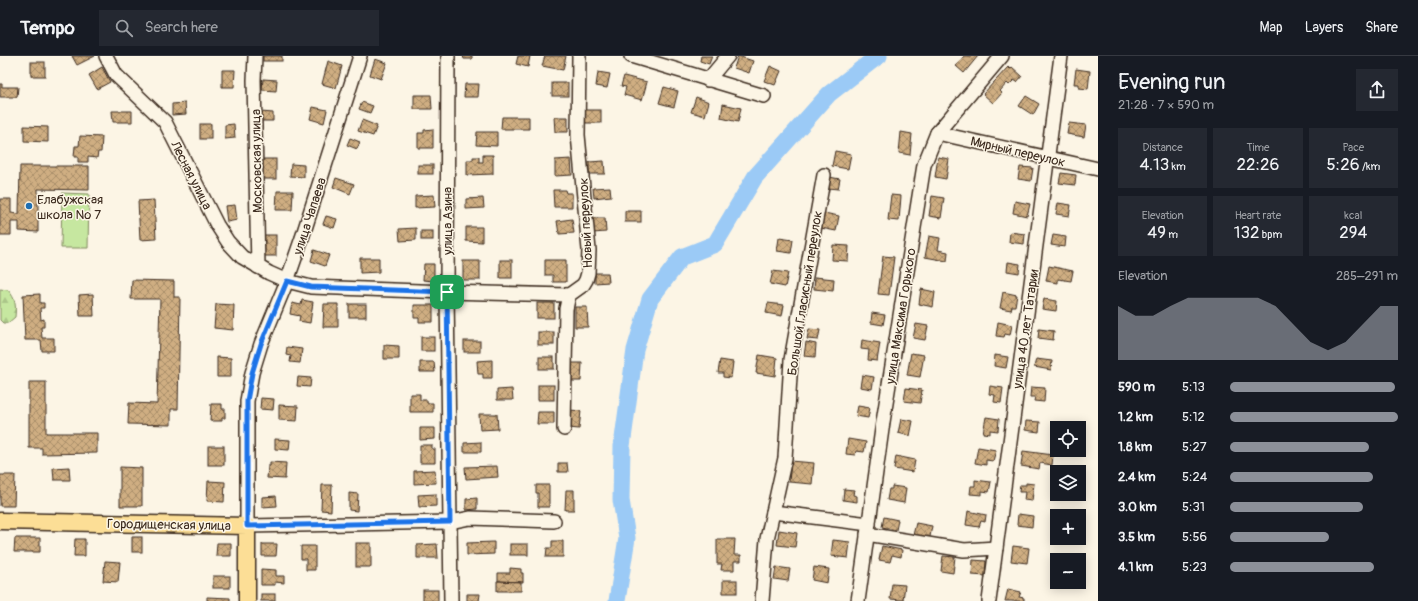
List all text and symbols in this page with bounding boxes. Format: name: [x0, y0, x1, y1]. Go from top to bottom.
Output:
search box: [99, 10, 379, 46]
text: Tempo: [20, 16, 75, 40]
icon: search: [113, 17, 135, 39]
text: Search here: [145, 18, 218, 37]
text: Map: [1260, 19, 1283, 36]
text: Layers: [1305, 19, 1343, 36]
text: Share: [1365, 19, 1398, 36]
text: Evening run: [1118, 68, 1226, 96]
button: share: [1356, 69, 1398, 111]
text: 21:28 · 7 × 590 m: [1118, 97, 1214, 113]
street label: Московская улица: [248, 109, 266, 213]
street label: Мирный переулок: [969, 133, 1067, 171]
street label: Лесная улица: [167, 138, 215, 212]
text: Distance: [1143, 141, 1183, 154]
text: Time: [1246, 141, 1269, 154]
text: Pace: [1342, 141, 1364, 154]
text: 4.13: [1139, 154, 1169, 175]
text: 22:26: [1237, 154, 1279, 175]
text: 5:26: [1326, 154, 1360, 175]
text: km: [1169, 160, 1186, 173]
text: /km: [1360, 160, 1380, 173]
street label: улица Чапаева: [290, 176, 330, 258]
street label: Новый переулок: [576, 177, 596, 269]
street label: улица Азина: [440, 187, 456, 256]
place label: Елабужская школа № 7: [37, 192, 103, 223]
marker: Елабужская школа № 7: [24, 201, 34, 211]
street label: Большой Гласисный переулок: [784, 209, 826, 377]
text: Elevation: [1142, 209, 1184, 222]
text: Heart rate: [1235, 209, 1281, 222]
text: kcal: [1344, 209, 1362, 222]
text: 49: [1147, 222, 1166, 243]
text: 132: [1234, 222, 1259, 243]
text: 294: [1339, 222, 1367, 243]
text: m: [1166, 228, 1178, 241]
text: bpm: [1259, 228, 1282, 241]
street label: улица Максима Горького: [882, 247, 920, 386]
street label: улица 40 лет Татарии: [1010, 268, 1042, 391]
text: Elevation: [1118, 268, 1168, 284]
text: 285–291 m: [1336, 268, 1398, 284]
pin: [430, 275, 464, 309]
icon: arrive: [436, 281, 458, 303]
text: 590 m: [1118, 379, 1155, 395]
text: 5:13: [1182, 379, 1205, 395]
text: 1.2 km: [1118, 409, 1153, 425]
text: 5:12: [1182, 409, 1205, 425]
map controls: [1050, 421, 1086, 589]
button: locate: [1050, 421, 1086, 457]
text: 1.8 km: [1118, 439, 1152, 455]
text: 5:27: [1182, 439, 1207, 455]
button: layers: [1050, 465, 1086, 501]
text: 2.4 km: [1118, 469, 1155, 485]
text: 5:24: [1182, 469, 1207, 485]
text: 3.0 km: [1118, 499, 1157, 515]
text: 5:31: [1182, 499, 1205, 515]
button: +: [1050, 509, 1086, 545]
street label: Городищенская улица: [107, 516, 231, 534]
text: 3.5 km: [1118, 529, 1155, 545]
text: 5:56: [1182, 529, 1207, 545]
button: −: [1050, 553, 1086, 589]
text: 4.1 km: [1118, 559, 1153, 575]
text: 5:23: [1182, 559, 1207, 575]

